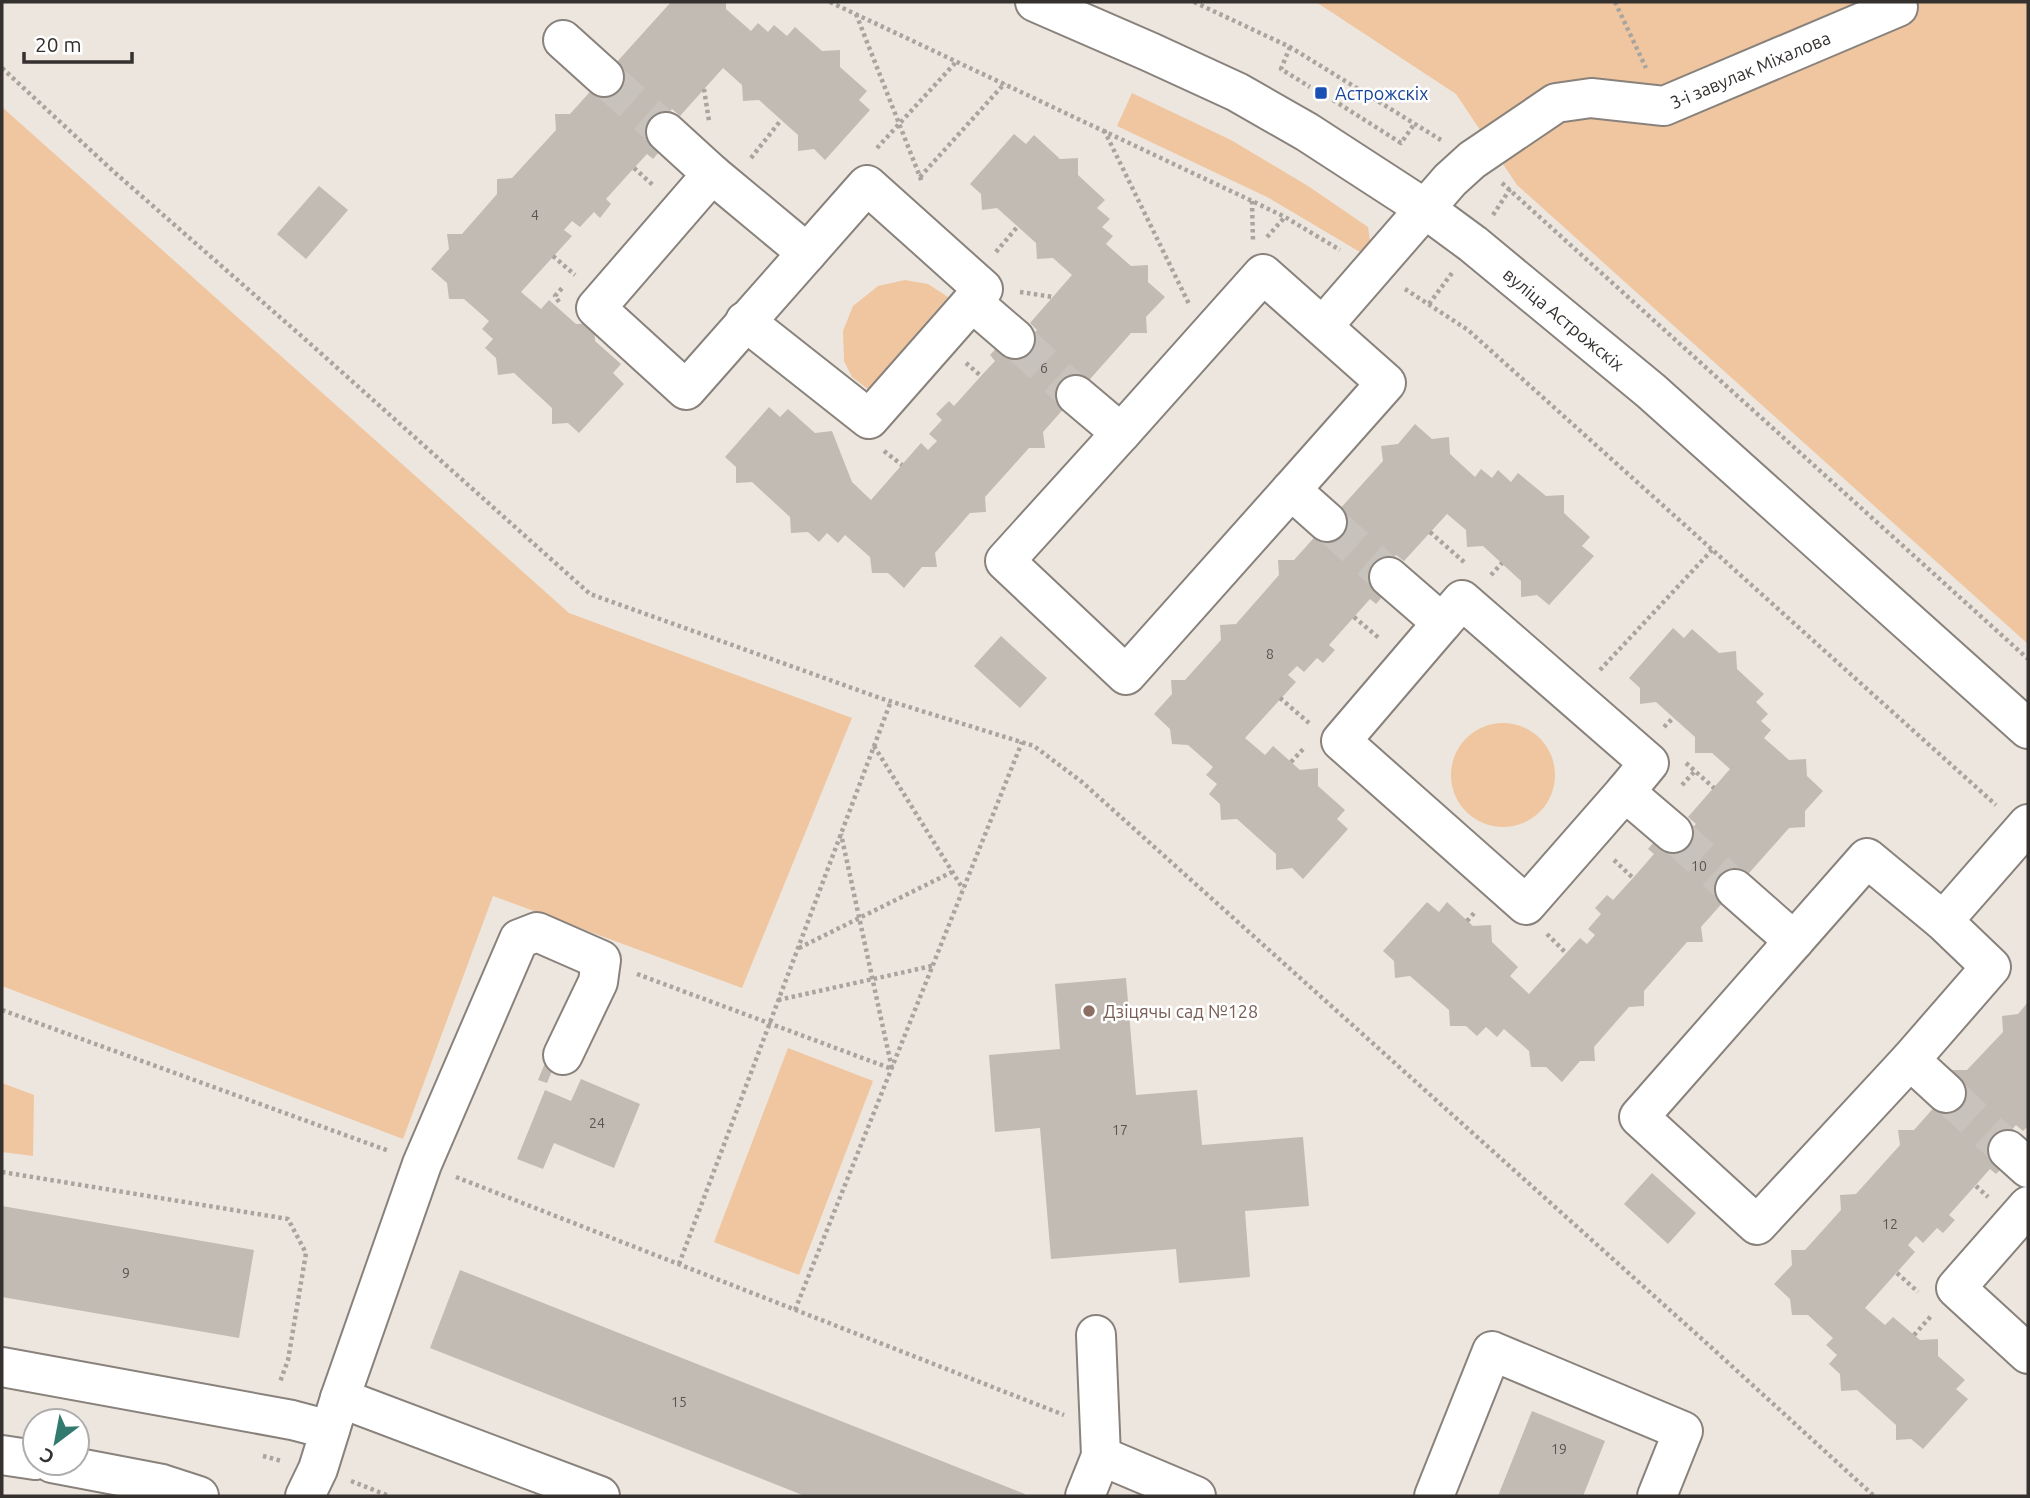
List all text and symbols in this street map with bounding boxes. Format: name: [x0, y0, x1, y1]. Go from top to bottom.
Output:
scale bar: [24, 21, 133, 65]
street label: 3-і завулак Міхалова: [1667, 27, 1833, 112]
text: 20 m: [35, 32, 82, 56]
place label: Астрожскіх: [1335, 83, 1428, 103]
marker: Астрожскіх: [1313, 85, 1329, 101]
house number: 4: [531, 207, 539, 223]
street label: вуліца Астрожскіх: [1500, 263, 1628, 375]
house number: 6: [1040, 360, 1048, 376]
house number: 8: [1266, 646, 1274, 662]
house number: 10: [1691, 858, 1707, 874]
place label: Дзіцячы сад №128: [1103, 1001, 1258, 1021]
marker: Дзіцячы сад №128: [1081, 1003, 1097, 1019]
house number: 24: [589, 1115, 605, 1131]
house number: 17: [1112, 1122, 1128, 1138]
house number: 12: [1882, 1216, 1898, 1232]
house number: 9: [122, 1265, 130, 1281]
house number: 15: [671, 1394, 687, 1410]
north arrow: [21, 1407, 91, 1477]
house number: 19: [1551, 1441, 1567, 1457]
text: С: [36, 1444, 58, 1469]

